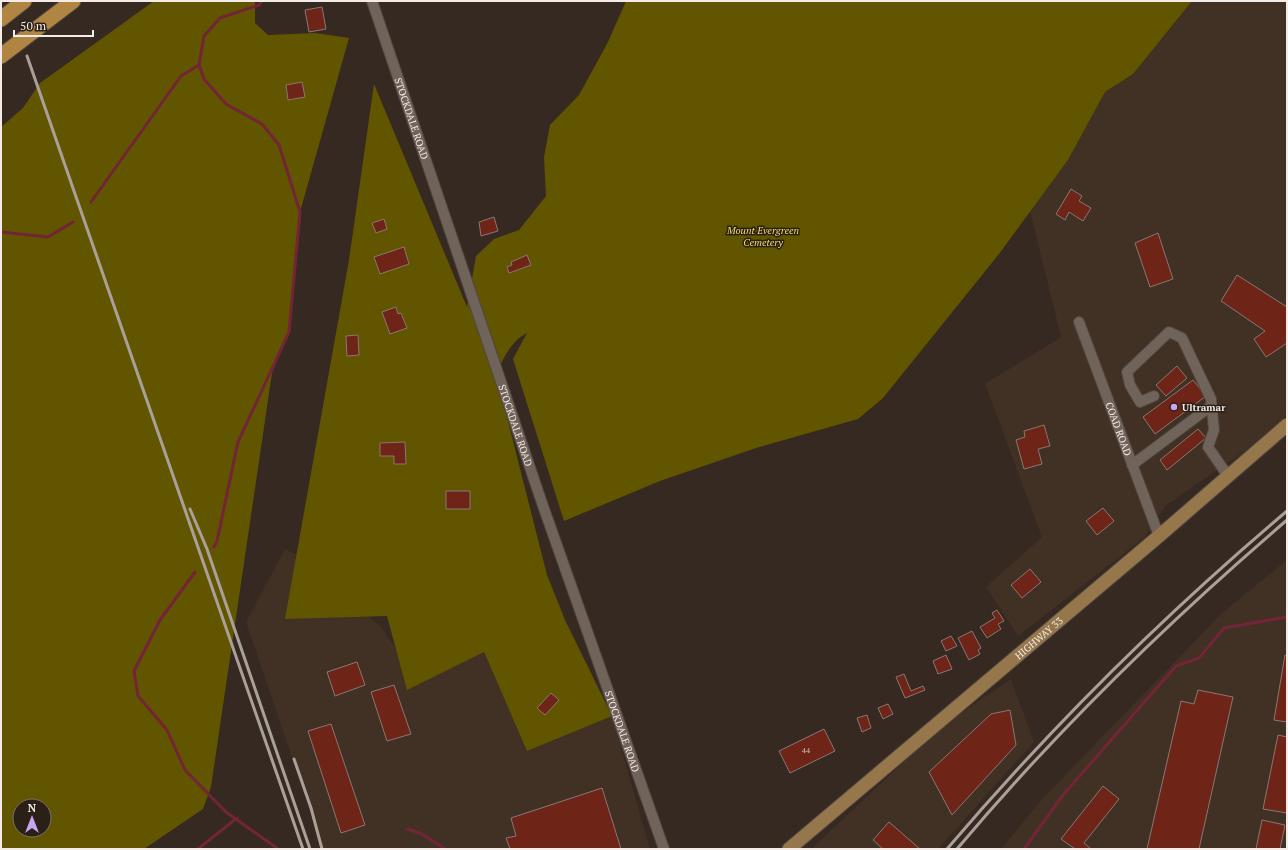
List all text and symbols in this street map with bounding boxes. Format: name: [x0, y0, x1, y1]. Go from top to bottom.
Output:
scale bar: [14, 12, 93, 38]
text: 50 m: [20, 18, 47, 33]
street label: STOCKDALE ROAD: [391, 76, 431, 161]
park label: Mount Evergreen Cemetery: [726, 224, 799, 249]
street label: STOCKDALE ROAD: [495, 383, 535, 468]
street label: COAD ROAD: [1102, 400, 1134, 458]
place label: Ultramar: [1182, 401, 1226, 414]
marker: Ultramar: [1169, 402, 1179, 412]
street label: HIGHWAY 33: [1012, 614, 1066, 662]
street label: STOCKDALE ROAD: [602, 689, 642, 774]
house number: 44: [802, 745, 811, 755]
north arrow: [12, 798, 52, 838]
text: N: [28, 801, 37, 815]

